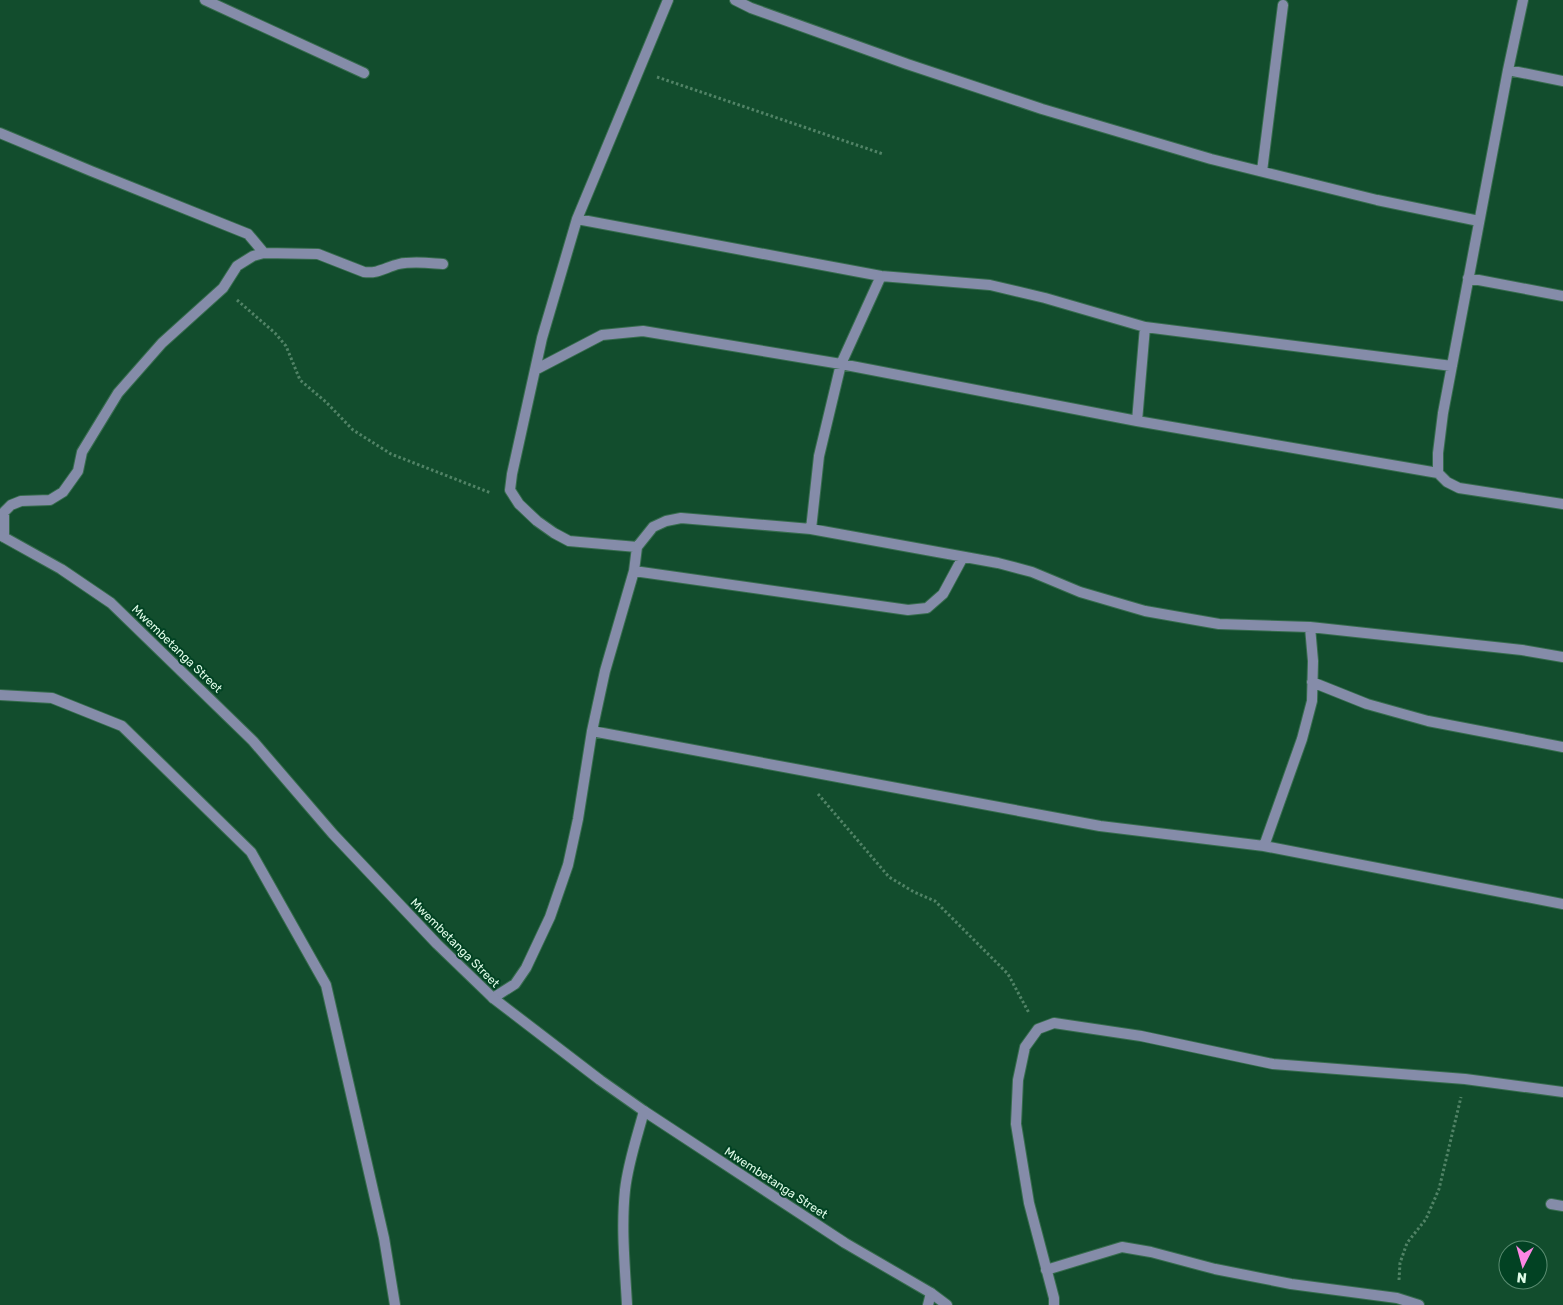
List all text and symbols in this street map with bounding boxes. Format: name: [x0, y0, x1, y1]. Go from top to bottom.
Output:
street label: Mwembetanga Street: [129, 602, 225, 696]
street label: Mwembetanga Street: [408, 896, 503, 991]
street label: Mwembetanga Street: [722, 1144, 830, 1222]
north arrow: [1498, 1240, 1548, 1290]
text: N: [1516, 1268, 1528, 1286]

